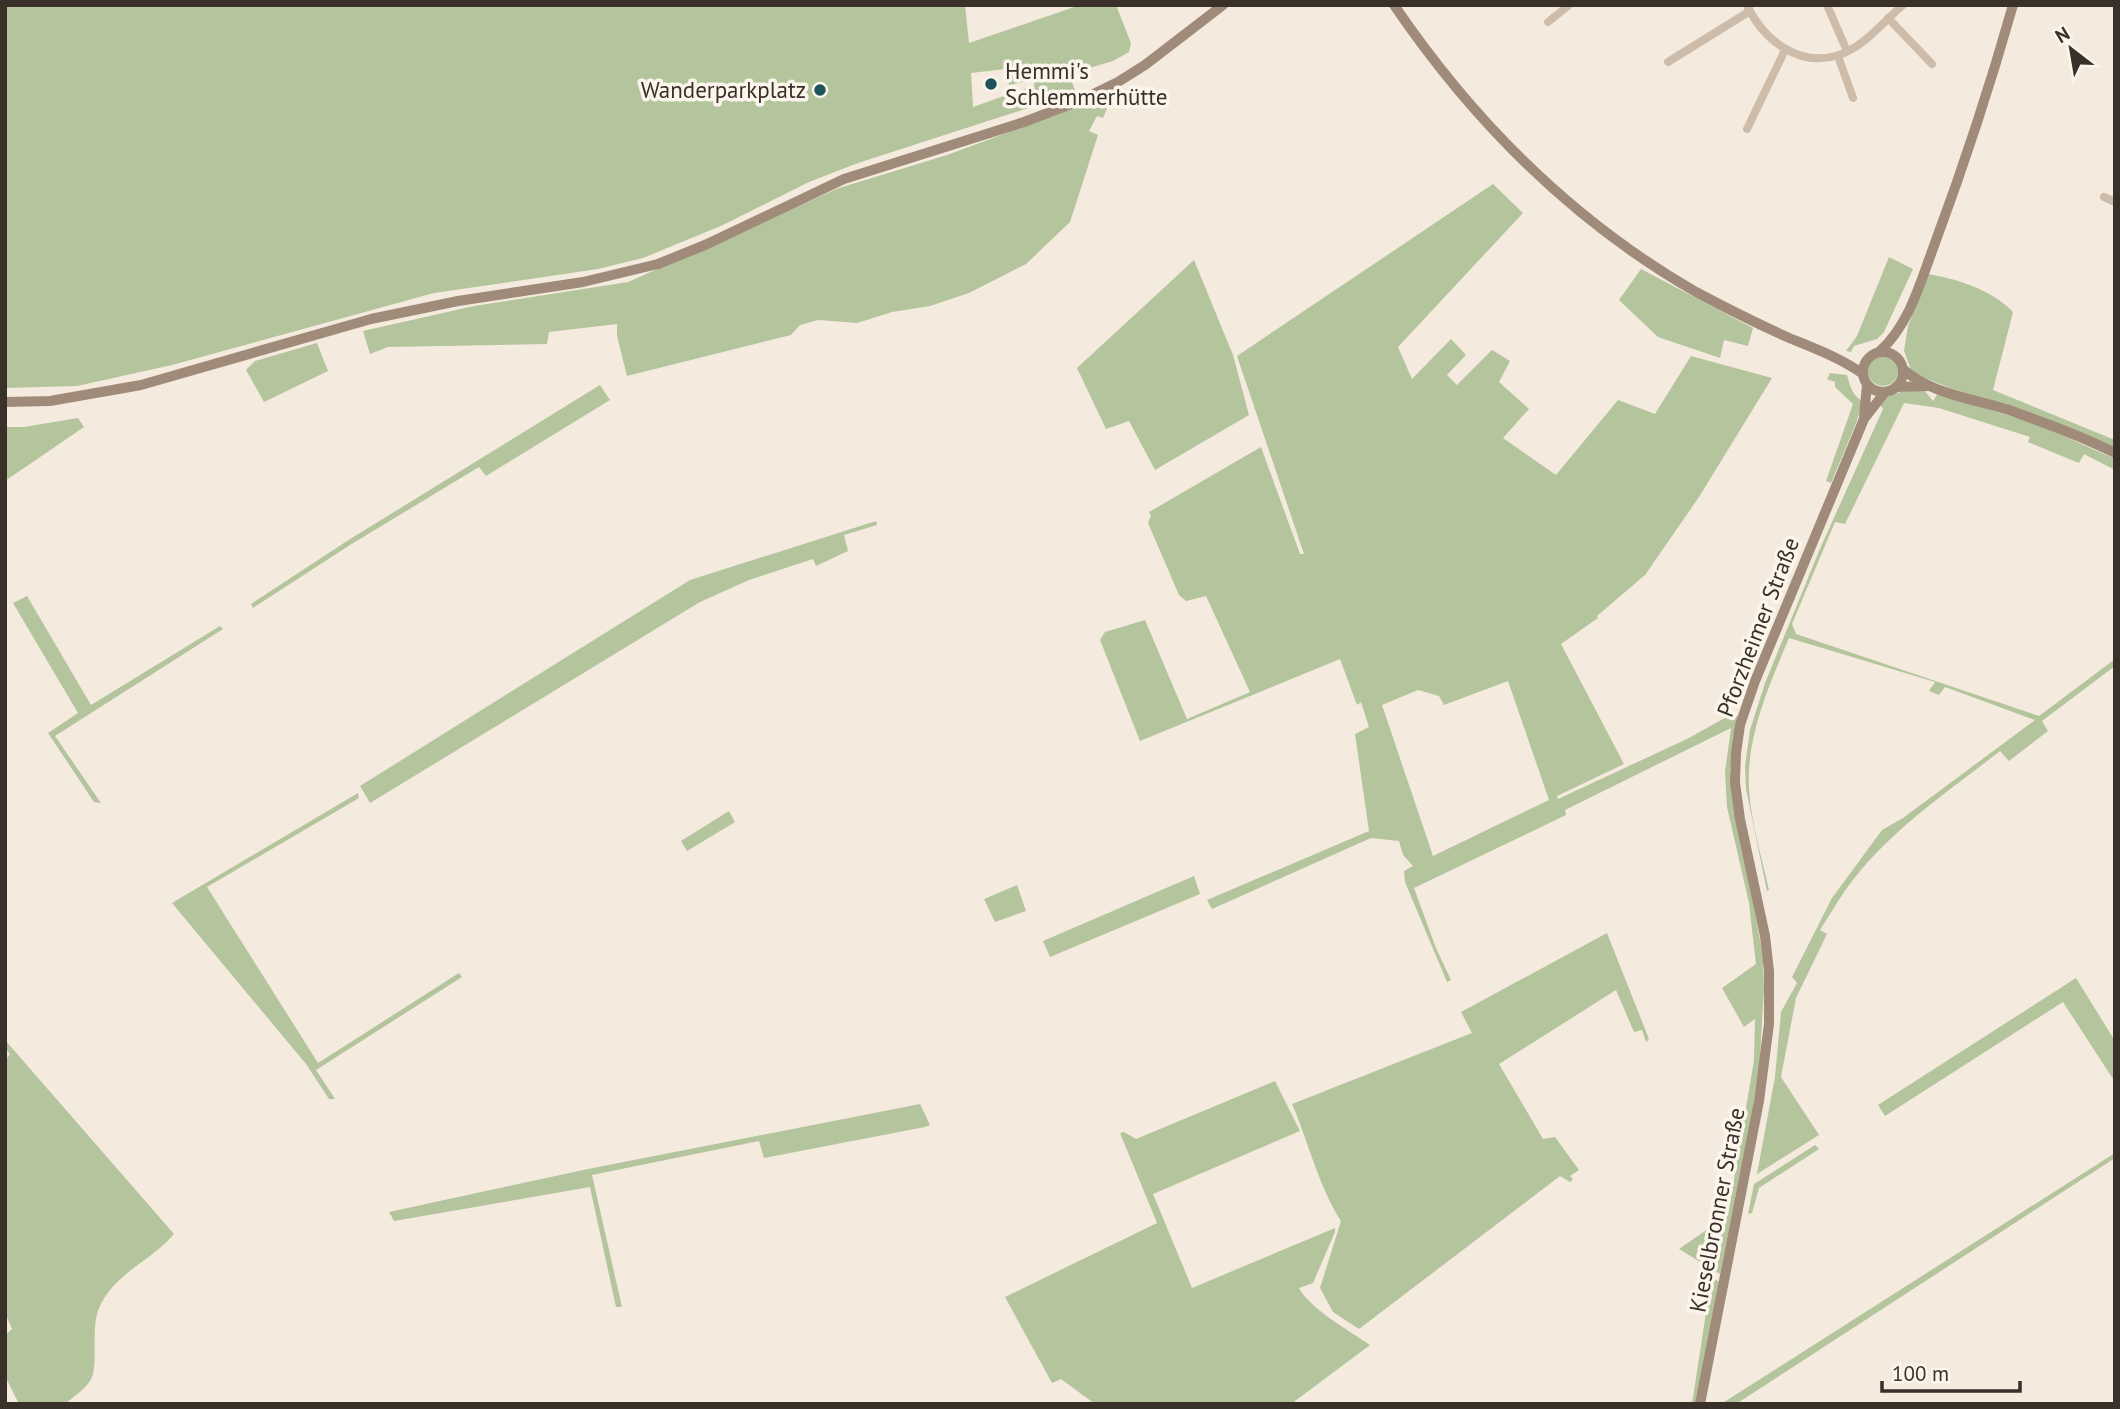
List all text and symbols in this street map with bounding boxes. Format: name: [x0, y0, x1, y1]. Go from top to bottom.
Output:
north arrow: [2036, 14, 2106, 84]
text: N: [2051, 21, 2074, 48]
place label: Hemmi's Schlemmerhütte: [1005, 56, 1167, 111]
place label: Wanderparkplatz: [641, 75, 806, 104]
marker: Hemmi's Schlemmerhütte: [983, 76, 999, 92]
marker: Wanderparkplatz: [812, 82, 828, 98]
street label: Pforzheimer Straße: [1710, 533, 1805, 721]
street label: Kieselbronner Straße: [1682, 1105, 1751, 1315]
scale bar: [1882, 1350, 2020, 1394]
text: 100 m: [1892, 1360, 1949, 1387]

